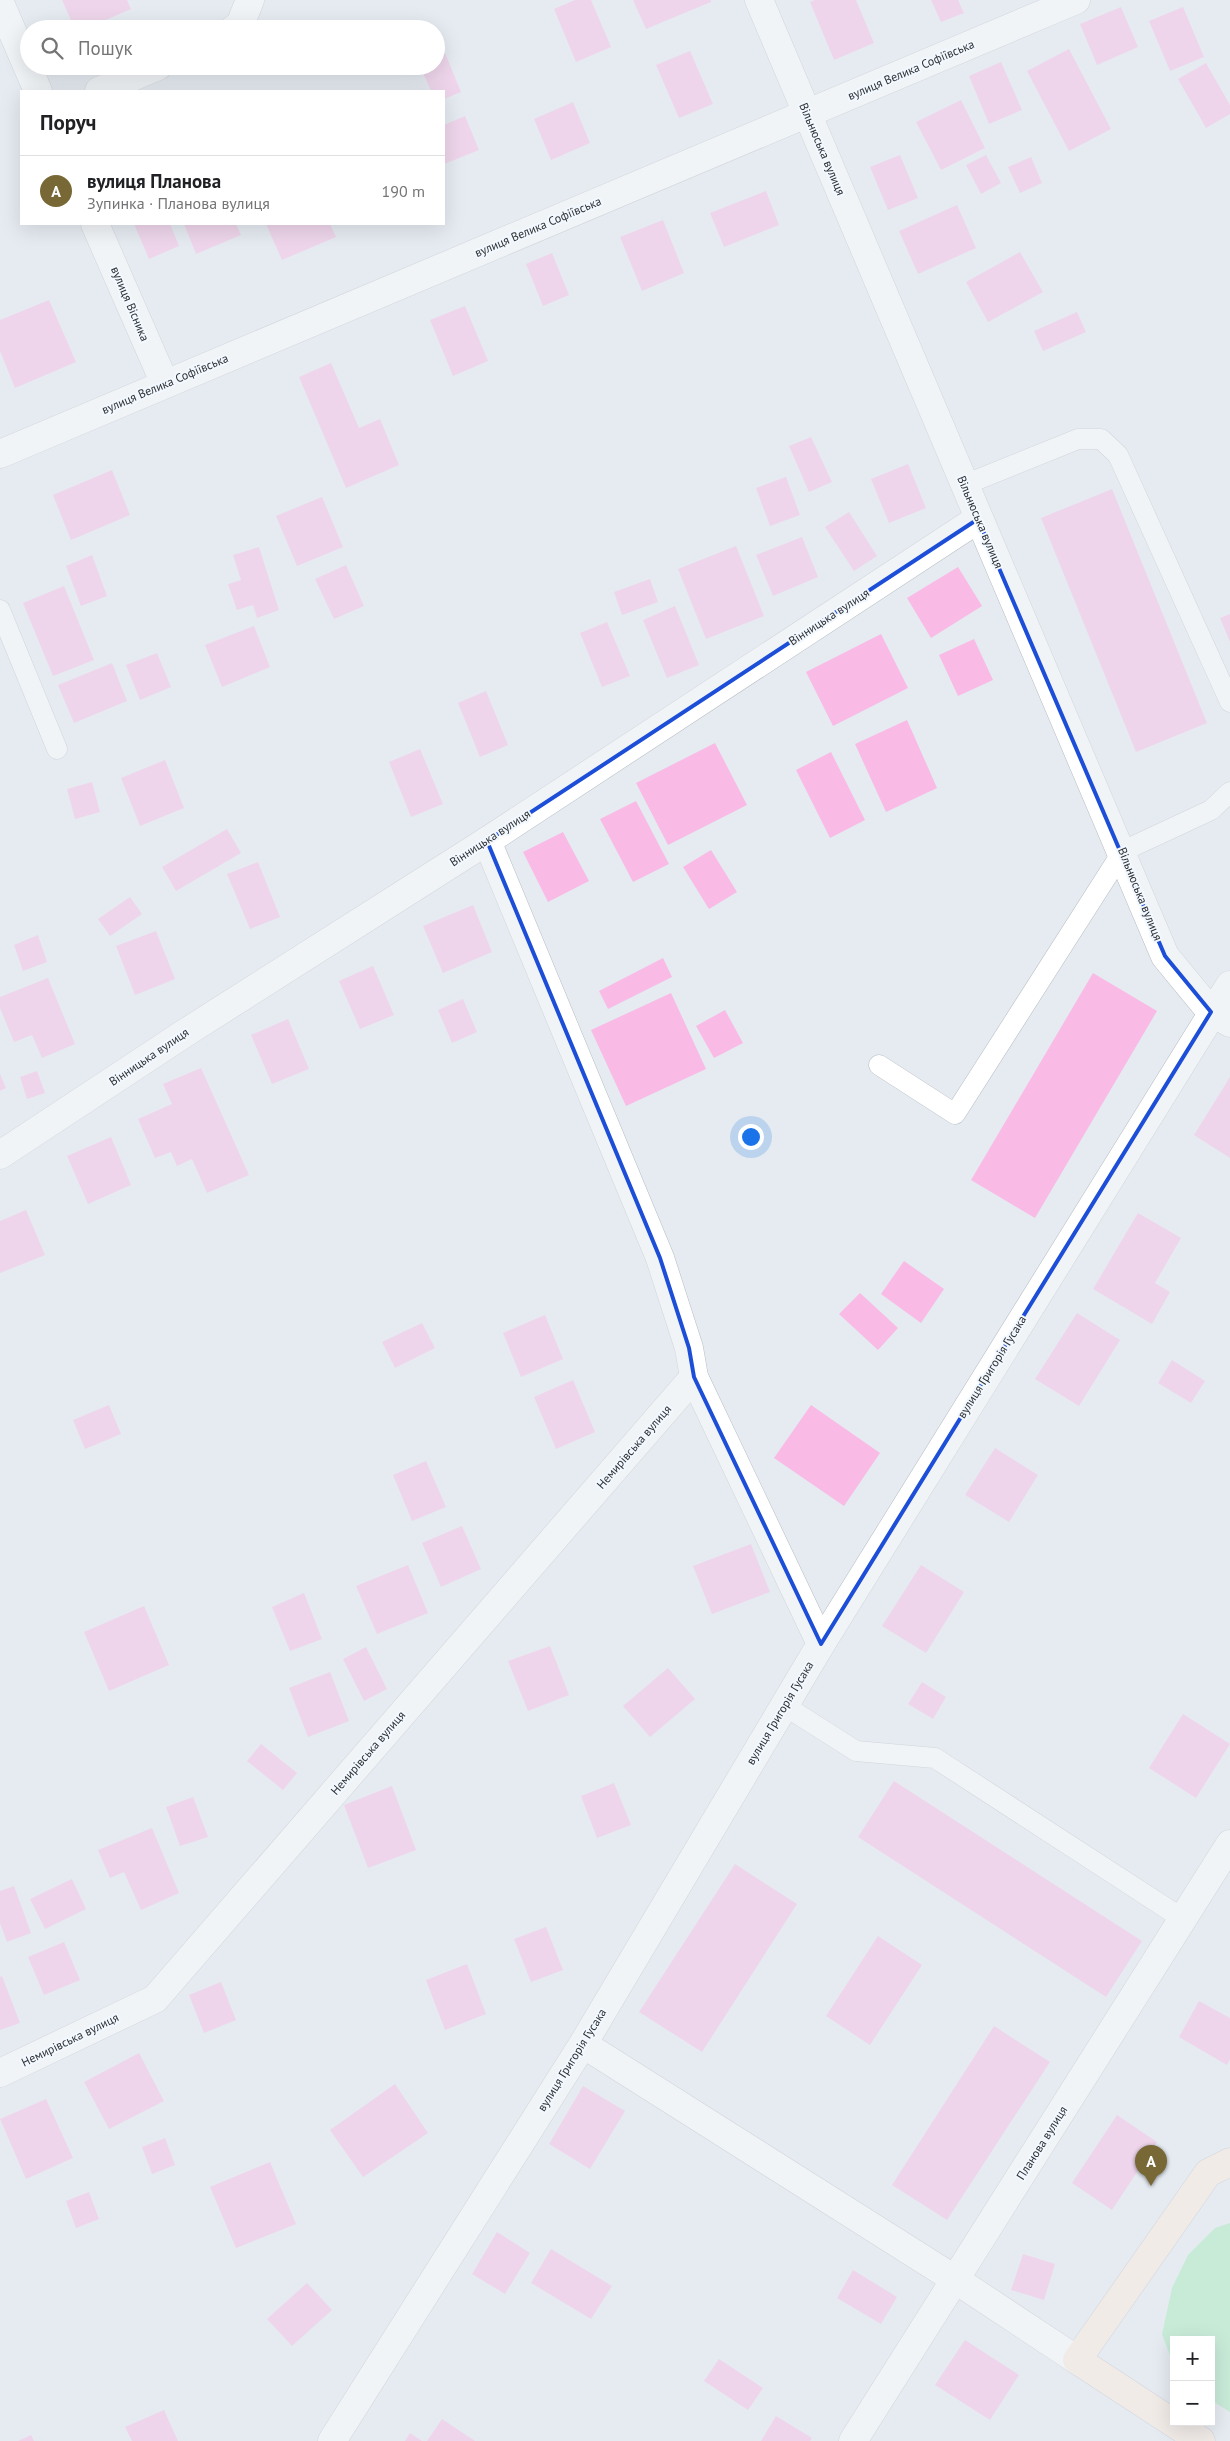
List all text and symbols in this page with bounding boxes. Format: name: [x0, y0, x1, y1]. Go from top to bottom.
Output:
search box: [20, 20, 445, 75]
icon: search: [38, 34, 66, 62]
text: Пошук: [78, 36, 133, 60]
street label: вулиця Велика Софіївська: [845, 36, 976, 103]
street label: Вільнюська вулиця: [796, 100, 849, 197]
text: Поруч: [40, 109, 96, 136]
text: вулиця Планова: [87, 169, 221, 193]
text: A: [51, 181, 61, 201]
text: 190 m: [382, 181, 425, 201]
text: Зупинка · Планова вулиця: [87, 193, 270, 213]
street label: вулиця Велика Софіївська: [472, 193, 603, 260]
street label: вулиця Вісника: [108, 264, 153, 344]
street label: вулиця Велика Софіївська: [99, 350, 230, 417]
street label: Вільнюська вулиця: [954, 473, 1007, 570]
street label: Вінницька вулиця: [786, 585, 872, 648]
street label: Вінницька вулиця: [447, 806, 533, 869]
street label: Вільнюська вулиця: [1115, 845, 1166, 943]
street label: Вінницька вулиця: [106, 1024, 191, 1089]
your location: [738, 1124, 764, 1150]
street label: вулиця Григорія Гусака: [954, 1313, 1029, 1421]
street label: Немирівська вулиця: [593, 1402, 674, 1492]
street label: вулиця Григорія Гусака: [743, 1658, 816, 1767]
street label: Немирівська вулиця: [327, 1708, 408, 1798]
street label: вулиця Григорія Гусака: [534, 2006, 609, 2114]
street label: Немирівська вулиця: [19, 2010, 121, 2070]
street label: Планова вулиця: [1013, 2103, 1070, 2182]
pin: A: [1135, 2145, 1167, 2186]
map controls: [1170, 2336, 1215, 2426]
button: +: [1170, 2336, 1215, 2381]
button: −: [1170, 2381, 1215, 2426]

